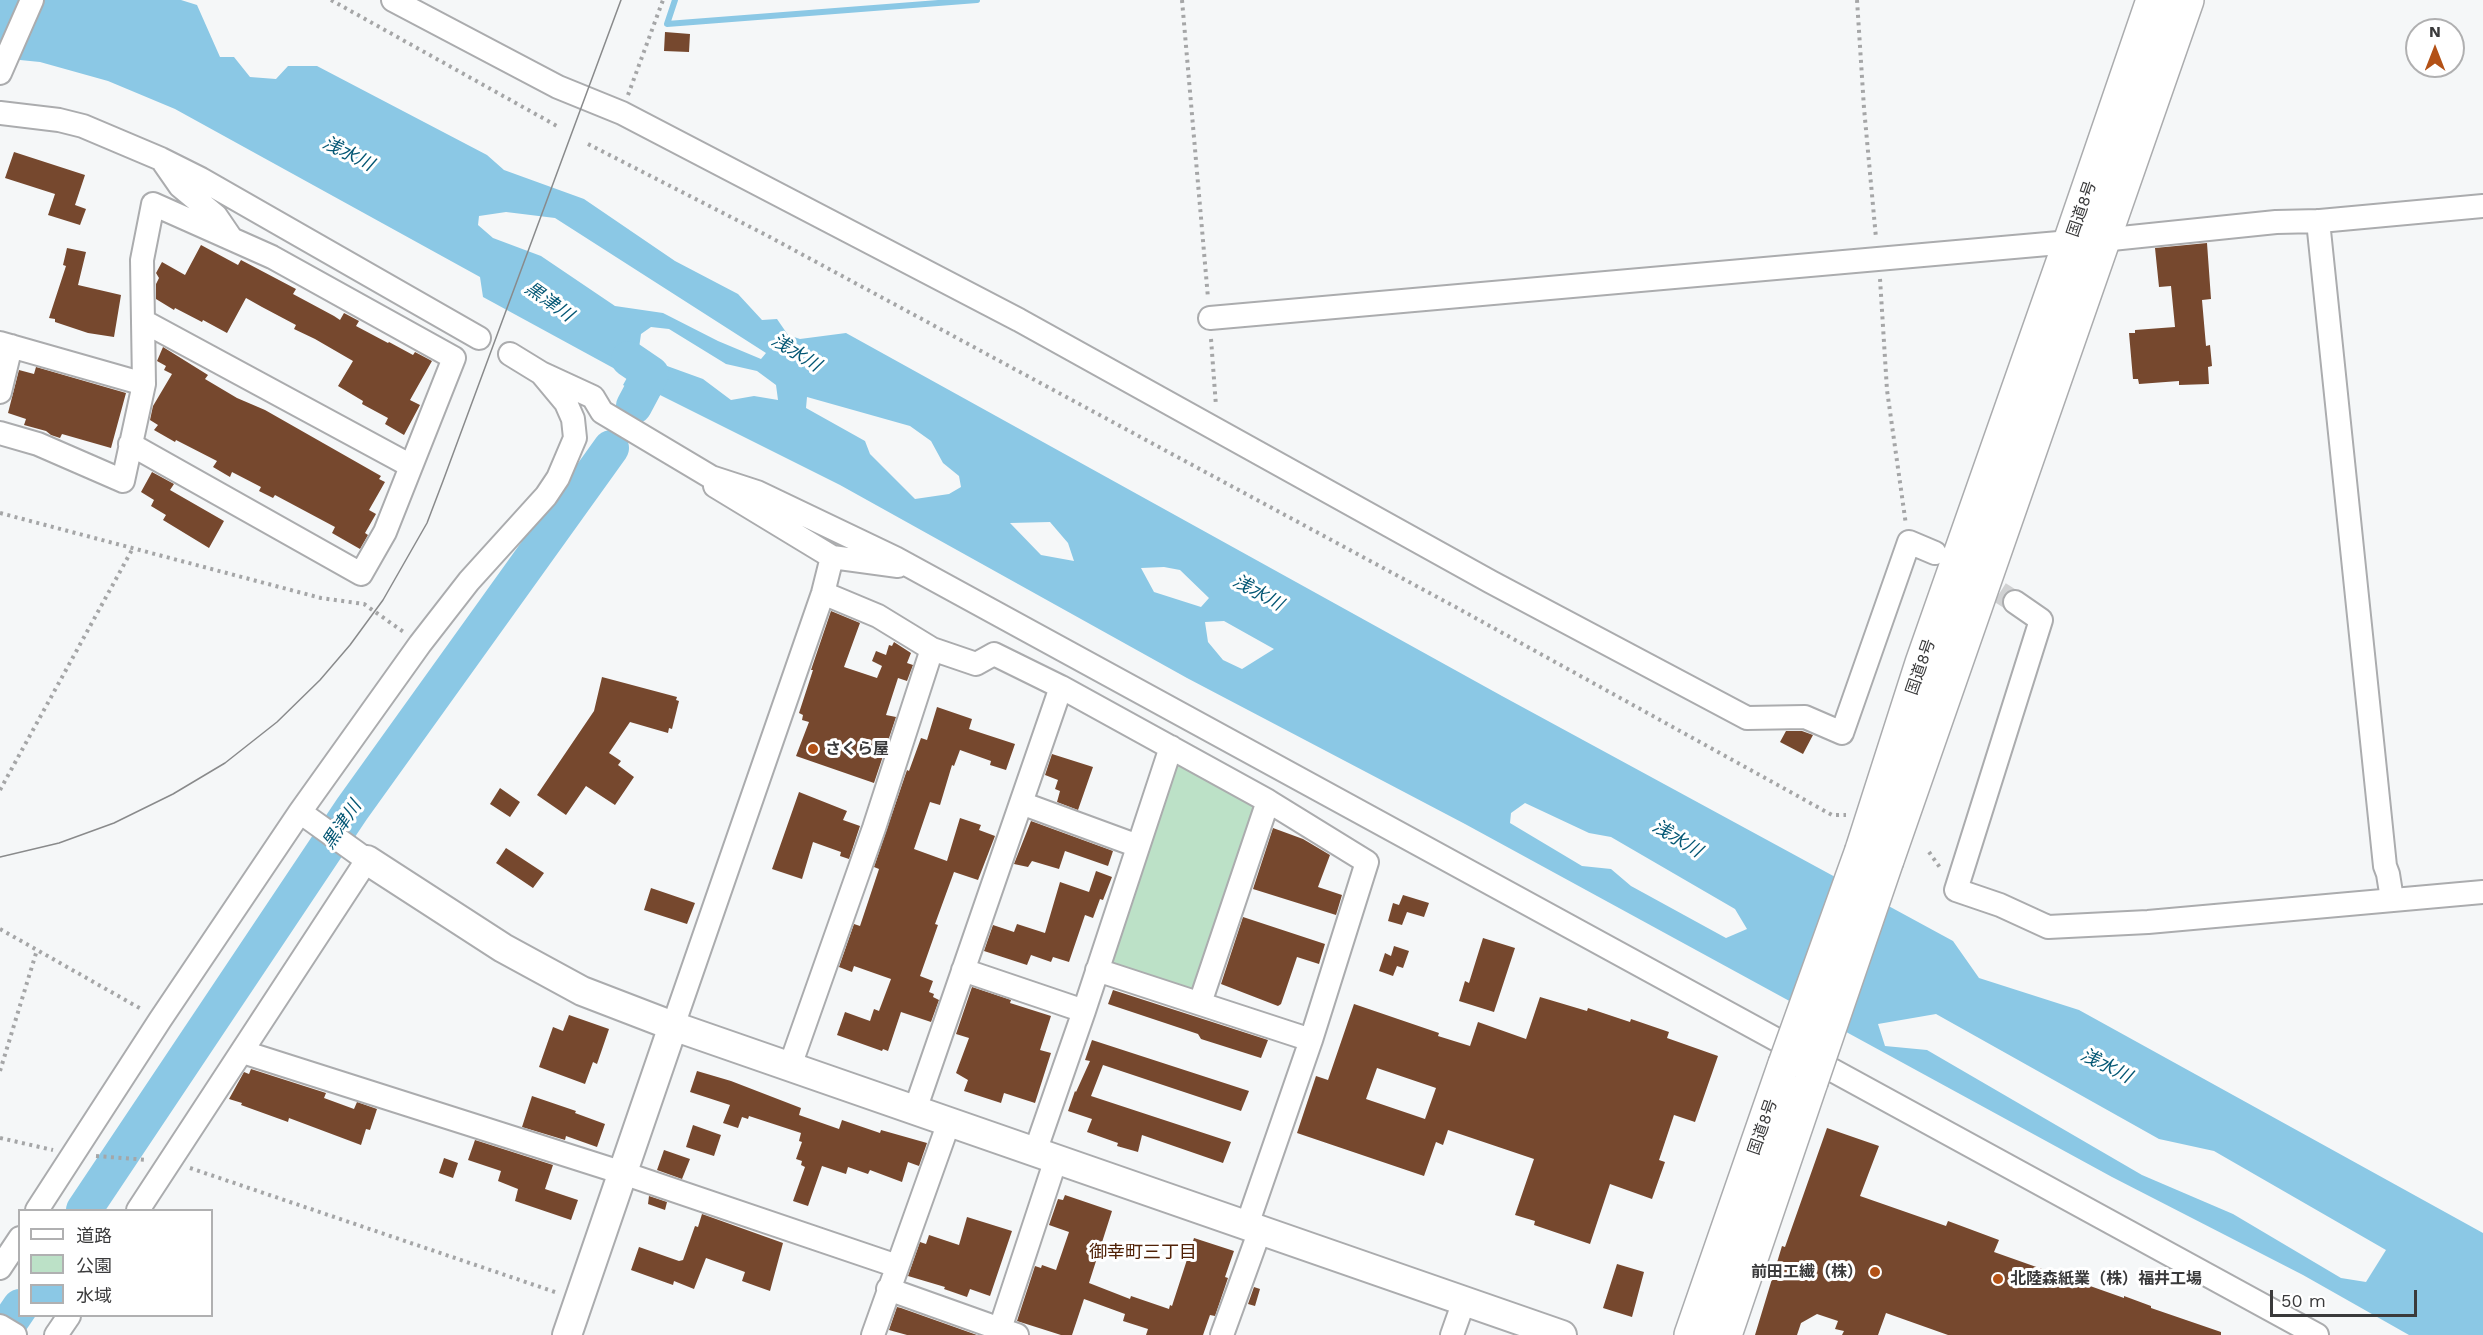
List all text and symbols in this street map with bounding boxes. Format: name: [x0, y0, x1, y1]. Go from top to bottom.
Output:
north arrow: [2405, 18, 2465, 78]
text: N: [2429, 22, 2441, 41]
water label: 浅水川: [319, 132, 377, 176]
street label: 国道8号: [2064, 179, 2100, 239]
water label: 黒津川: [521, 278, 577, 326]
water label: 浅水川: [767, 330, 825, 376]
water label: 浅水川: [1229, 570, 1287, 616]
street label: 国道8号: [1903, 637, 1939, 697]
place label: さくら屋: [825, 739, 889, 759]
marker: さくら屋: [806, 742, 820, 756]
water label: 黒津川: [318, 797, 366, 853]
water label: 浅水川: [1648, 816, 1706, 862]
water label: 浅水川: [2077, 1044, 2135, 1088]
street label: 国道8号: [1745, 1097, 1781, 1157]
legend: [18, 1209, 213, 1317]
text: 道路: [76, 1225, 112, 1246]
district label: 御幸町三丁目: [1089, 1242, 1197, 1264]
text: 公園: [76, 1255, 112, 1276]
place label: 前田工繊（株）: [1751, 1262, 1863, 1282]
marker: 前田工繊（株）: [1868, 1265, 1882, 1279]
place label: 北陸森紙業（株）福井工場: [2010, 1269, 2202, 1289]
marker: 北陸森紙業（株）福井工場: [1991, 1272, 2005, 1286]
scale bar: [2273, 1278, 2420, 1316]
text: 水域: [76, 1285, 112, 1306]
text: 50 m: [2281, 1290, 2326, 1311]

